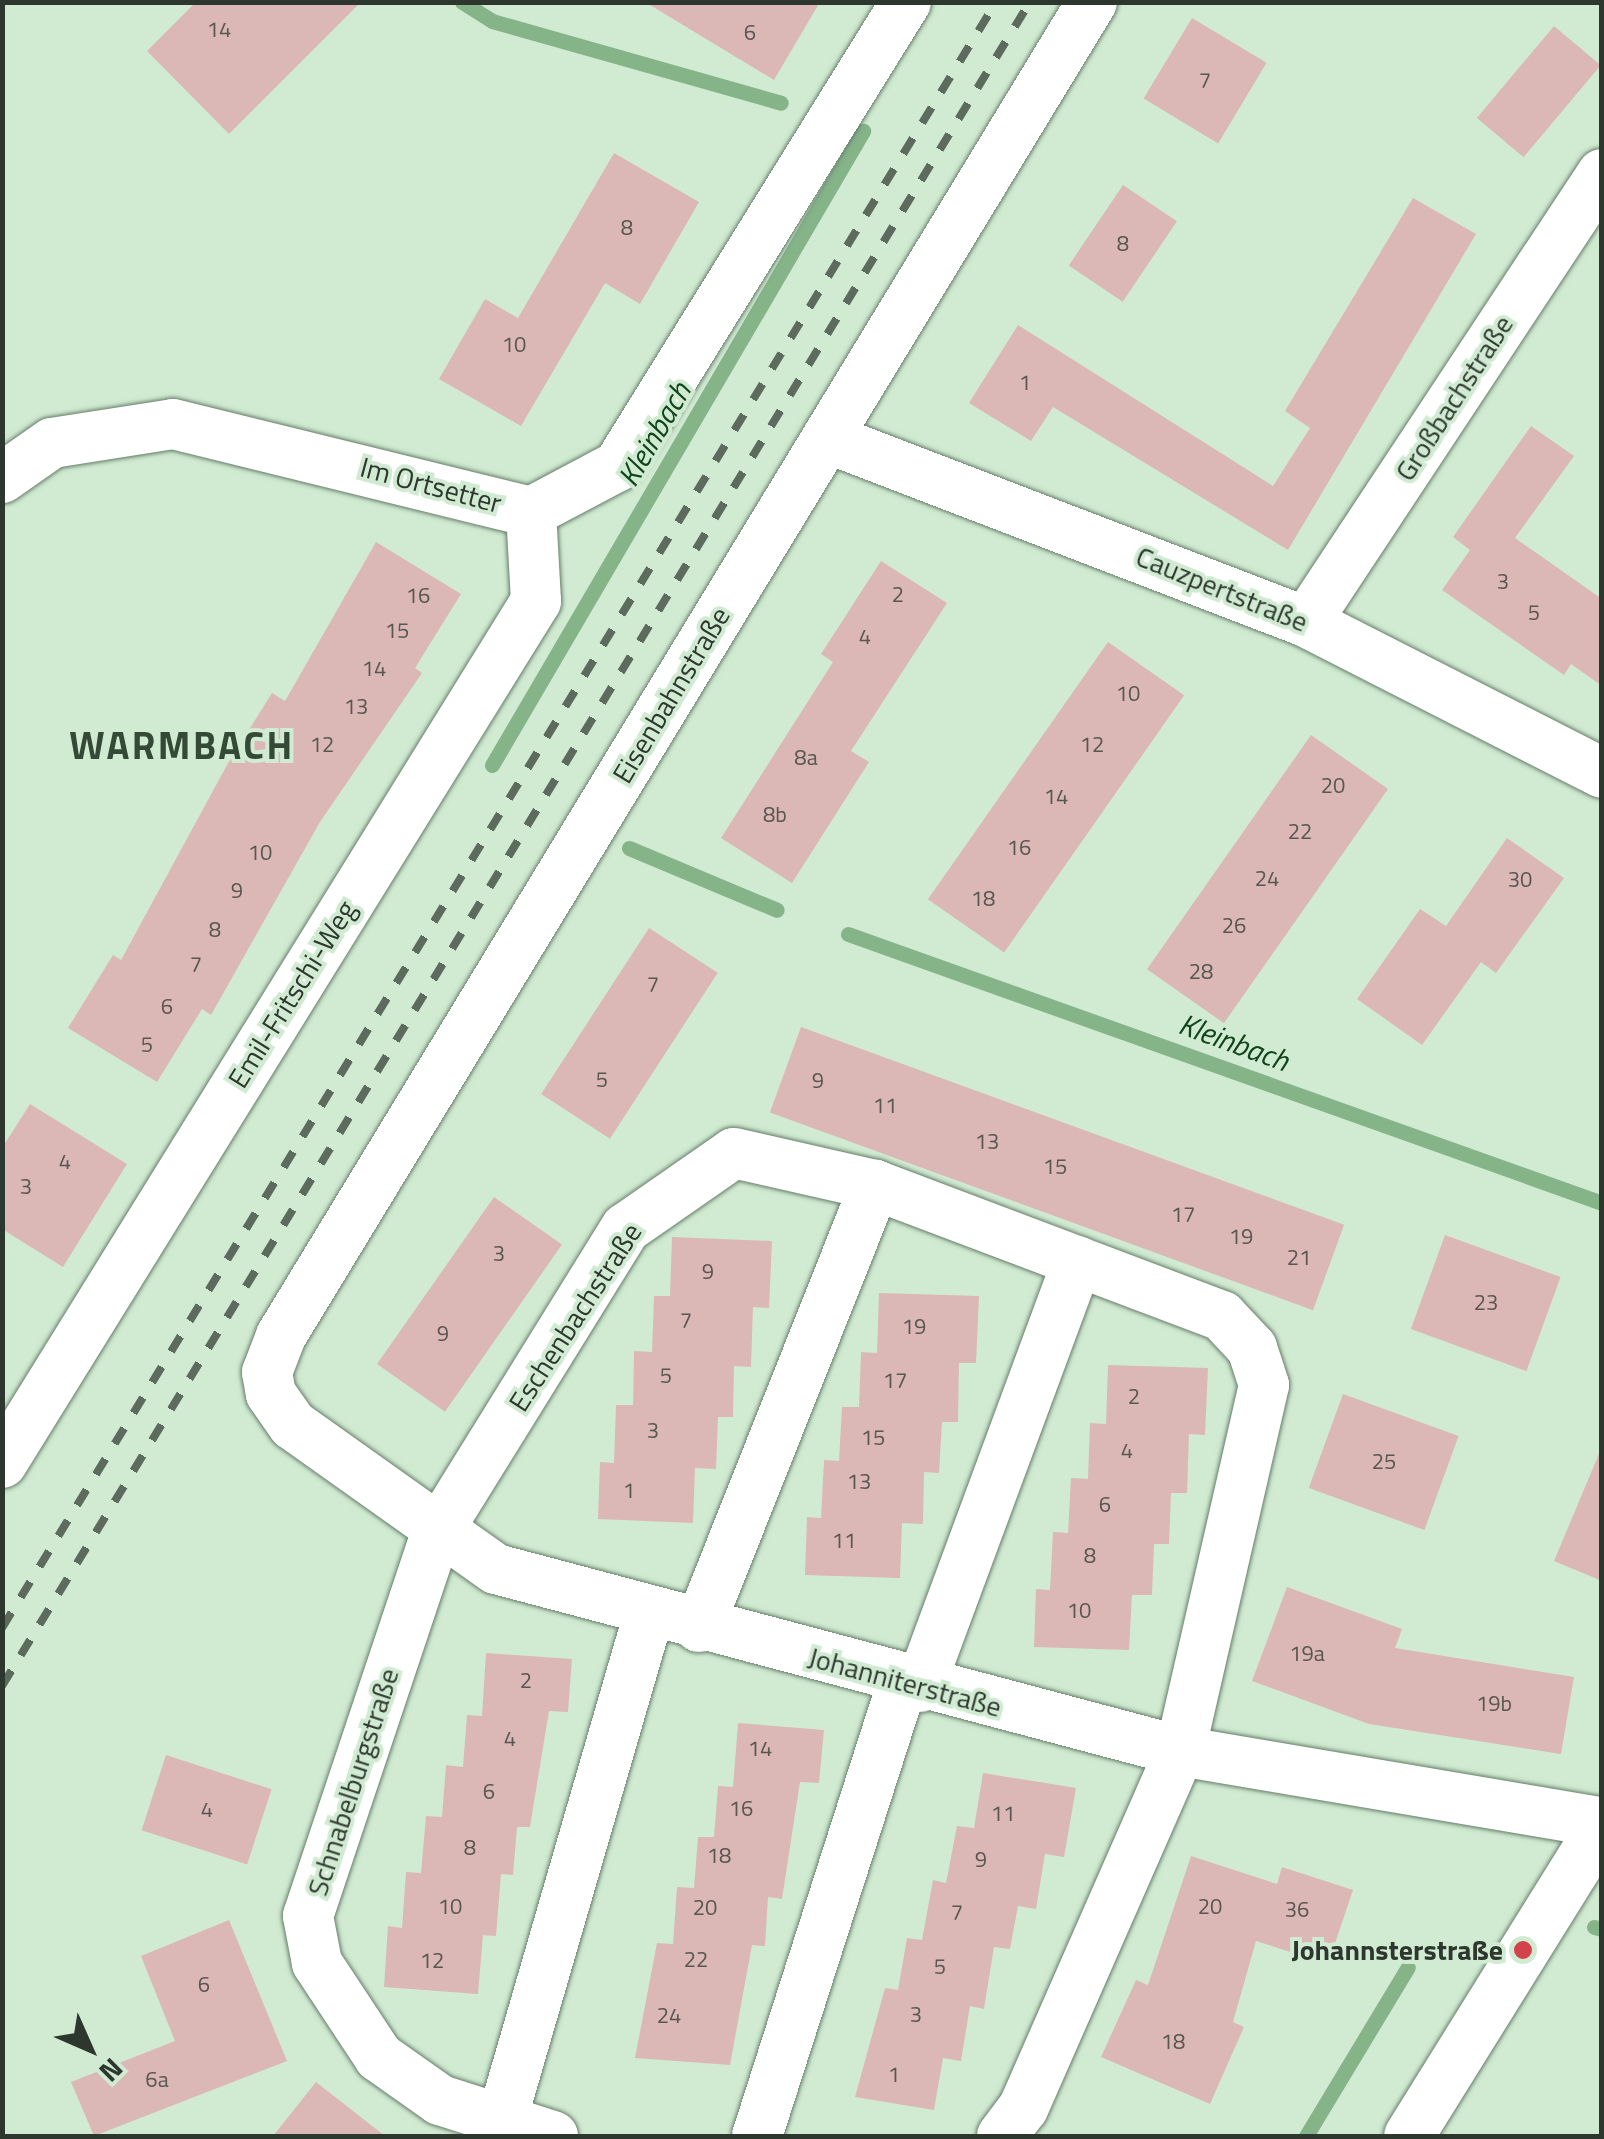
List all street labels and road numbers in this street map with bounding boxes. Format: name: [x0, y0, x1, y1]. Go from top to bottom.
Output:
street label: Großbachstraße: [1388, 309, 1520, 487]
street label: Im Ortsetter: [357, 450, 505, 520]
street label: Cauzpertstraße: [1131, 539, 1313, 639]
street label: Eisenbahnstraße: [605, 601, 737, 789]
street label: Emil-Fritschi-Weg: [221, 894, 363, 1094]
street label: Eschenbachstraße: [502, 1217, 648, 1417]
street label: Johanniterstraße: [805, 1640, 1005, 1724]
street label: Schnabelburgstraße: [300, 1664, 406, 1900]

